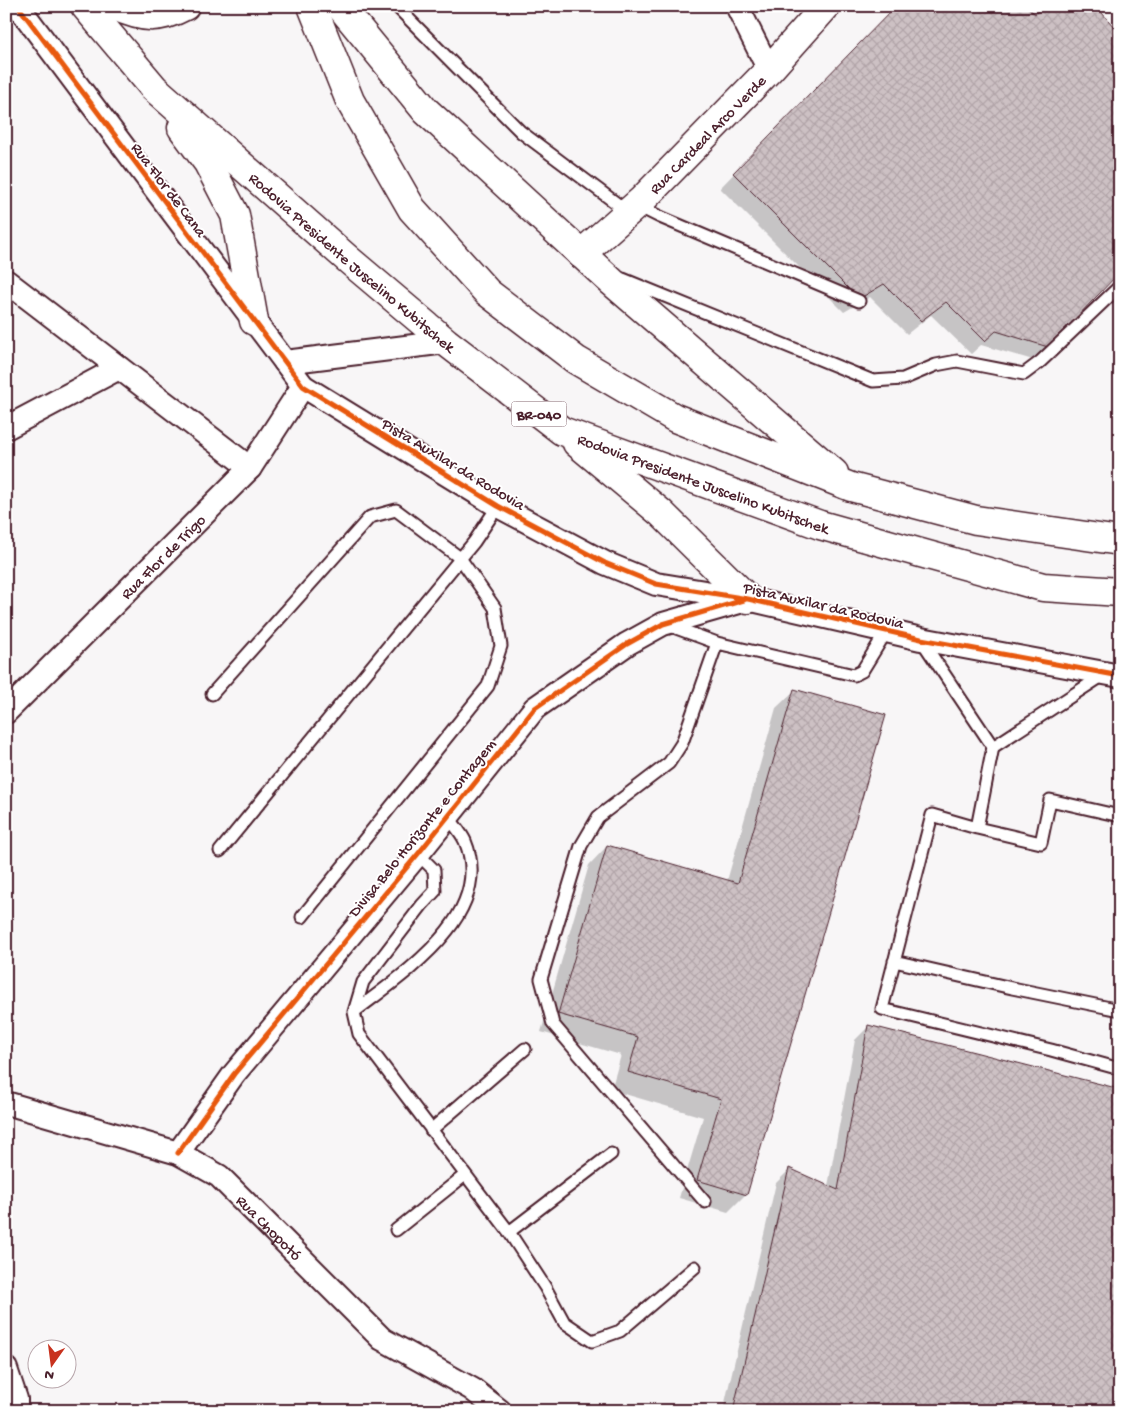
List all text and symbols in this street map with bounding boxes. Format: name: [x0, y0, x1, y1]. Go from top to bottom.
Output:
street label: Rua Cardeal Arco Verde: [647, 72, 772, 200]
street label: Rua Flor de Cana: [125, 140, 210, 243]
street label: Rodovia Presidente Juscelino Kubitschek: [243, 170, 459, 359]
road number: BR-040: [512, 402, 566, 426]
street label: Pista Auxilar da Rodovia: [376, 415, 528, 517]
street label: Rodovia Presidente Juscelino Kubitschek: [574, 431, 832, 540]
street label: Rua Flor de Trigo: [118, 512, 211, 605]
street label: Pista Auxilar da Rodovia: [740, 579, 906, 635]
street label: Divisa Belo Horizonte e Contagem: [345, 736, 502, 923]
street label: Rua Chopotó: [231, 1192, 304, 1266]
north arrow: [28, 1340, 78, 1390]
text: N: [43, 1365, 56, 1384]

